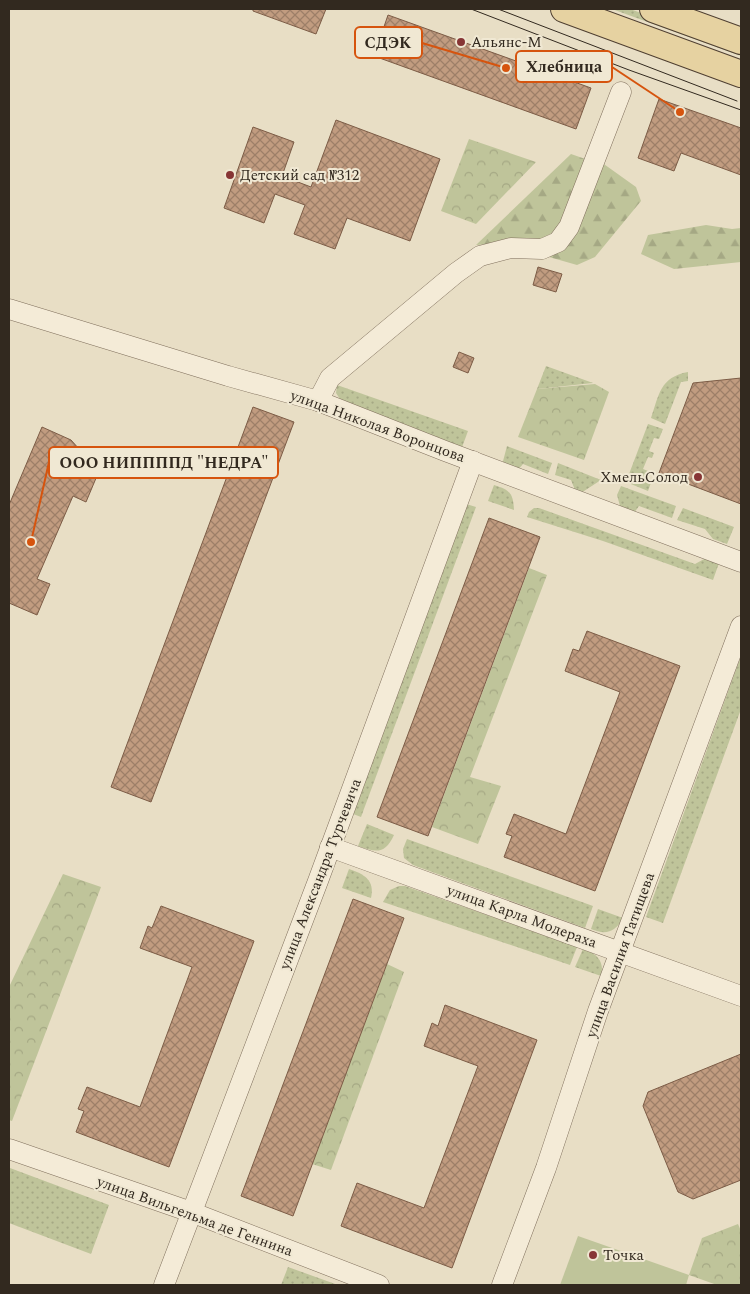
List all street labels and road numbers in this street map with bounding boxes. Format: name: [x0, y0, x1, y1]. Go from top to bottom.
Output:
street label: улица Николая Воронцова: [286, 384, 469, 469]
street label: улица Александра Турчевича: [273, 775, 368, 974]
street label: улица Василия Татищева: [579, 869, 661, 1042]
street label: улица Карла Модераха: [443, 878, 601, 955]
street label: улица Вильгельма де Геннина: [93, 1170, 297, 1263]

